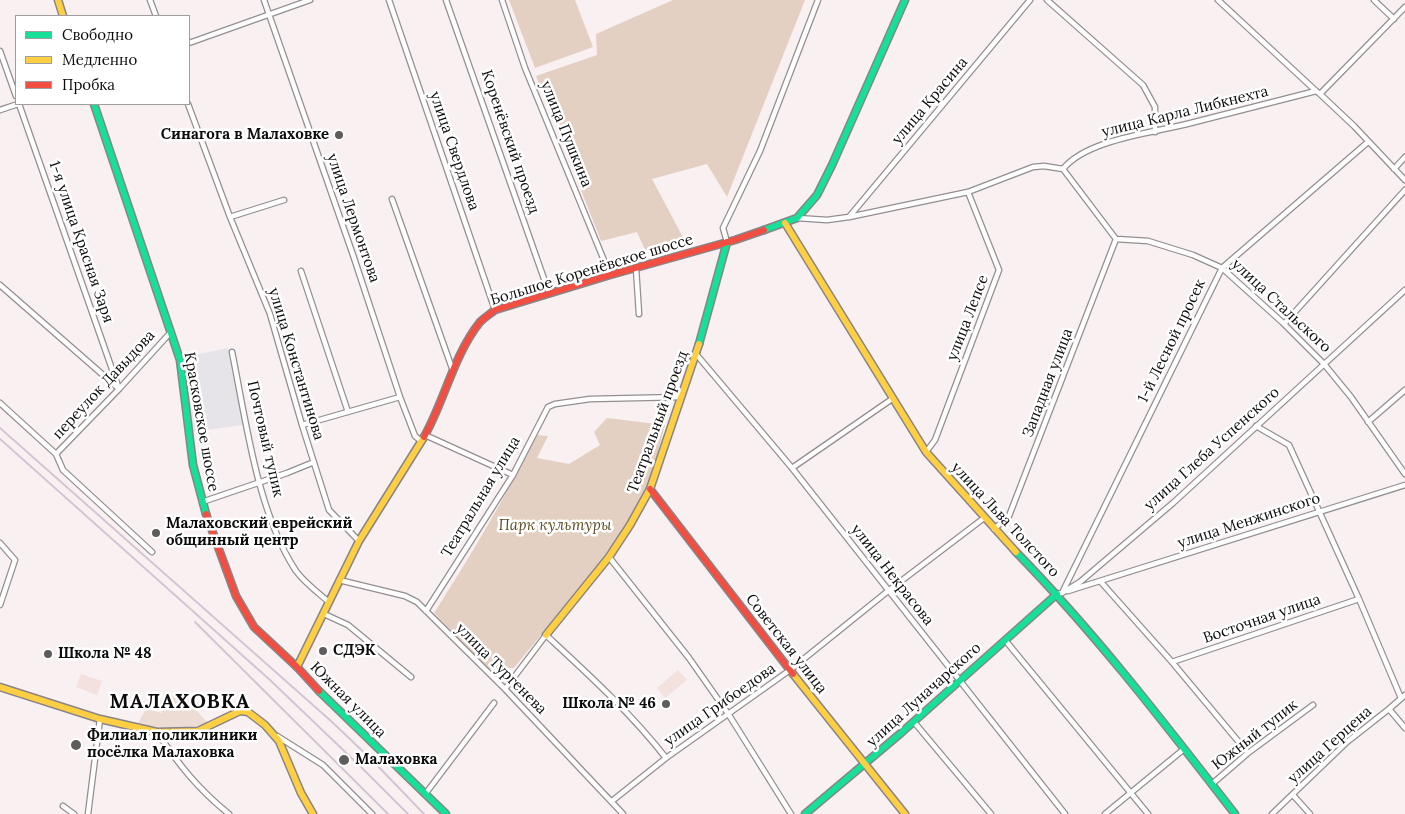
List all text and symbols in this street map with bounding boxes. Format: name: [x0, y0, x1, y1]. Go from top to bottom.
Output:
legend: [15, 15, 190, 105]
text: Свободно: [62, 25, 133, 44]
text: Медленно: [62, 50, 137, 69]
street label: улица Красина: [888, 54, 972, 148]
street label: Коренёвский проезд: [477, 68, 543, 216]
text: Пробка: [62, 75, 115, 94]
street label: улица Пушкина: [536, 78, 596, 190]
street label: улица Карла Либкнехта: [1100, 83, 1270, 141]
street label: улица Свердлова: [425, 89, 483, 213]
place label: Синагога в Малаховке: [161, 126, 329, 144]
marker: Синагога в Малаховке: [333, 129, 345, 141]
street label: улица Лермонтова: [322, 151, 384, 285]
street label: 1-я улица Красная Заря: [45, 159, 117, 325]
street label: Большое Коренёвское шоссе: [488, 231, 696, 309]
street label: улица Стальского: [1228, 255, 1334, 357]
street label: улица Лепсе: [943, 272, 993, 364]
street label: 1-й Лесной просек: [1134, 277, 1210, 405]
street label: улица Константинова: [264, 286, 328, 442]
street label: Западная улица: [1019, 326, 1077, 440]
street label: переулок Давыдова: [49, 327, 159, 443]
street label: Театральный проезд: [624, 348, 692, 496]
street label: Красковское шоссе: [180, 351, 222, 493]
street label: Почтовый тупик: [243, 379, 287, 499]
street label: улица Глеба Успенского: [1141, 383, 1283, 515]
street label: Театральная улица: [438, 433, 524, 561]
street label: улица Льва Толстого: [947, 459, 1063, 581]
street label: улица Менжинского: [1175, 489, 1323, 553]
place label: Малаховский еврейский общинный центр: [166, 515, 352, 550]
park label: Парк культуры: [498, 517, 612, 535]
street label: улица Некрасова: [847, 521, 937, 629]
marker: Малаховский еврейский общинный центр: [150, 527, 162, 539]
street label: Восточная улица: [1201, 590, 1323, 648]
street label: Советская улица: [741, 591, 831, 697]
street label: улица Тургенева: [452, 620, 550, 718]
street label: улица Луначарского: [863, 639, 985, 751]
place label: СДЭК: [333, 642, 375, 660]
place label: Школа № 48: [58, 645, 152, 663]
marker: СДЭК: [317, 645, 329, 657]
marker: Школа № 48: [42, 648, 54, 660]
street label: Южная улица: [306, 658, 390, 742]
street label: улица Грибоедова: [661, 660, 779, 750]
district label: МАЛАХОВКА: [108, 690, 252, 714]
place label: Школа № 46: [562, 695, 656, 713]
street label: Южный тупик: [1209, 696, 1301, 774]
marker: Школа № 46: [660, 698, 672, 710]
street label: улица Герцена: [1284, 703, 1376, 787]
place label: Филиал поликлиники посёлка Малаховка: [87, 727, 257, 762]
marker: Филиал поликлиники посёлка Малаховка: [69, 738, 83, 752]
place label: Малаховка: [355, 751, 437, 769]
marker: Малаховка: [337, 753, 351, 767]

